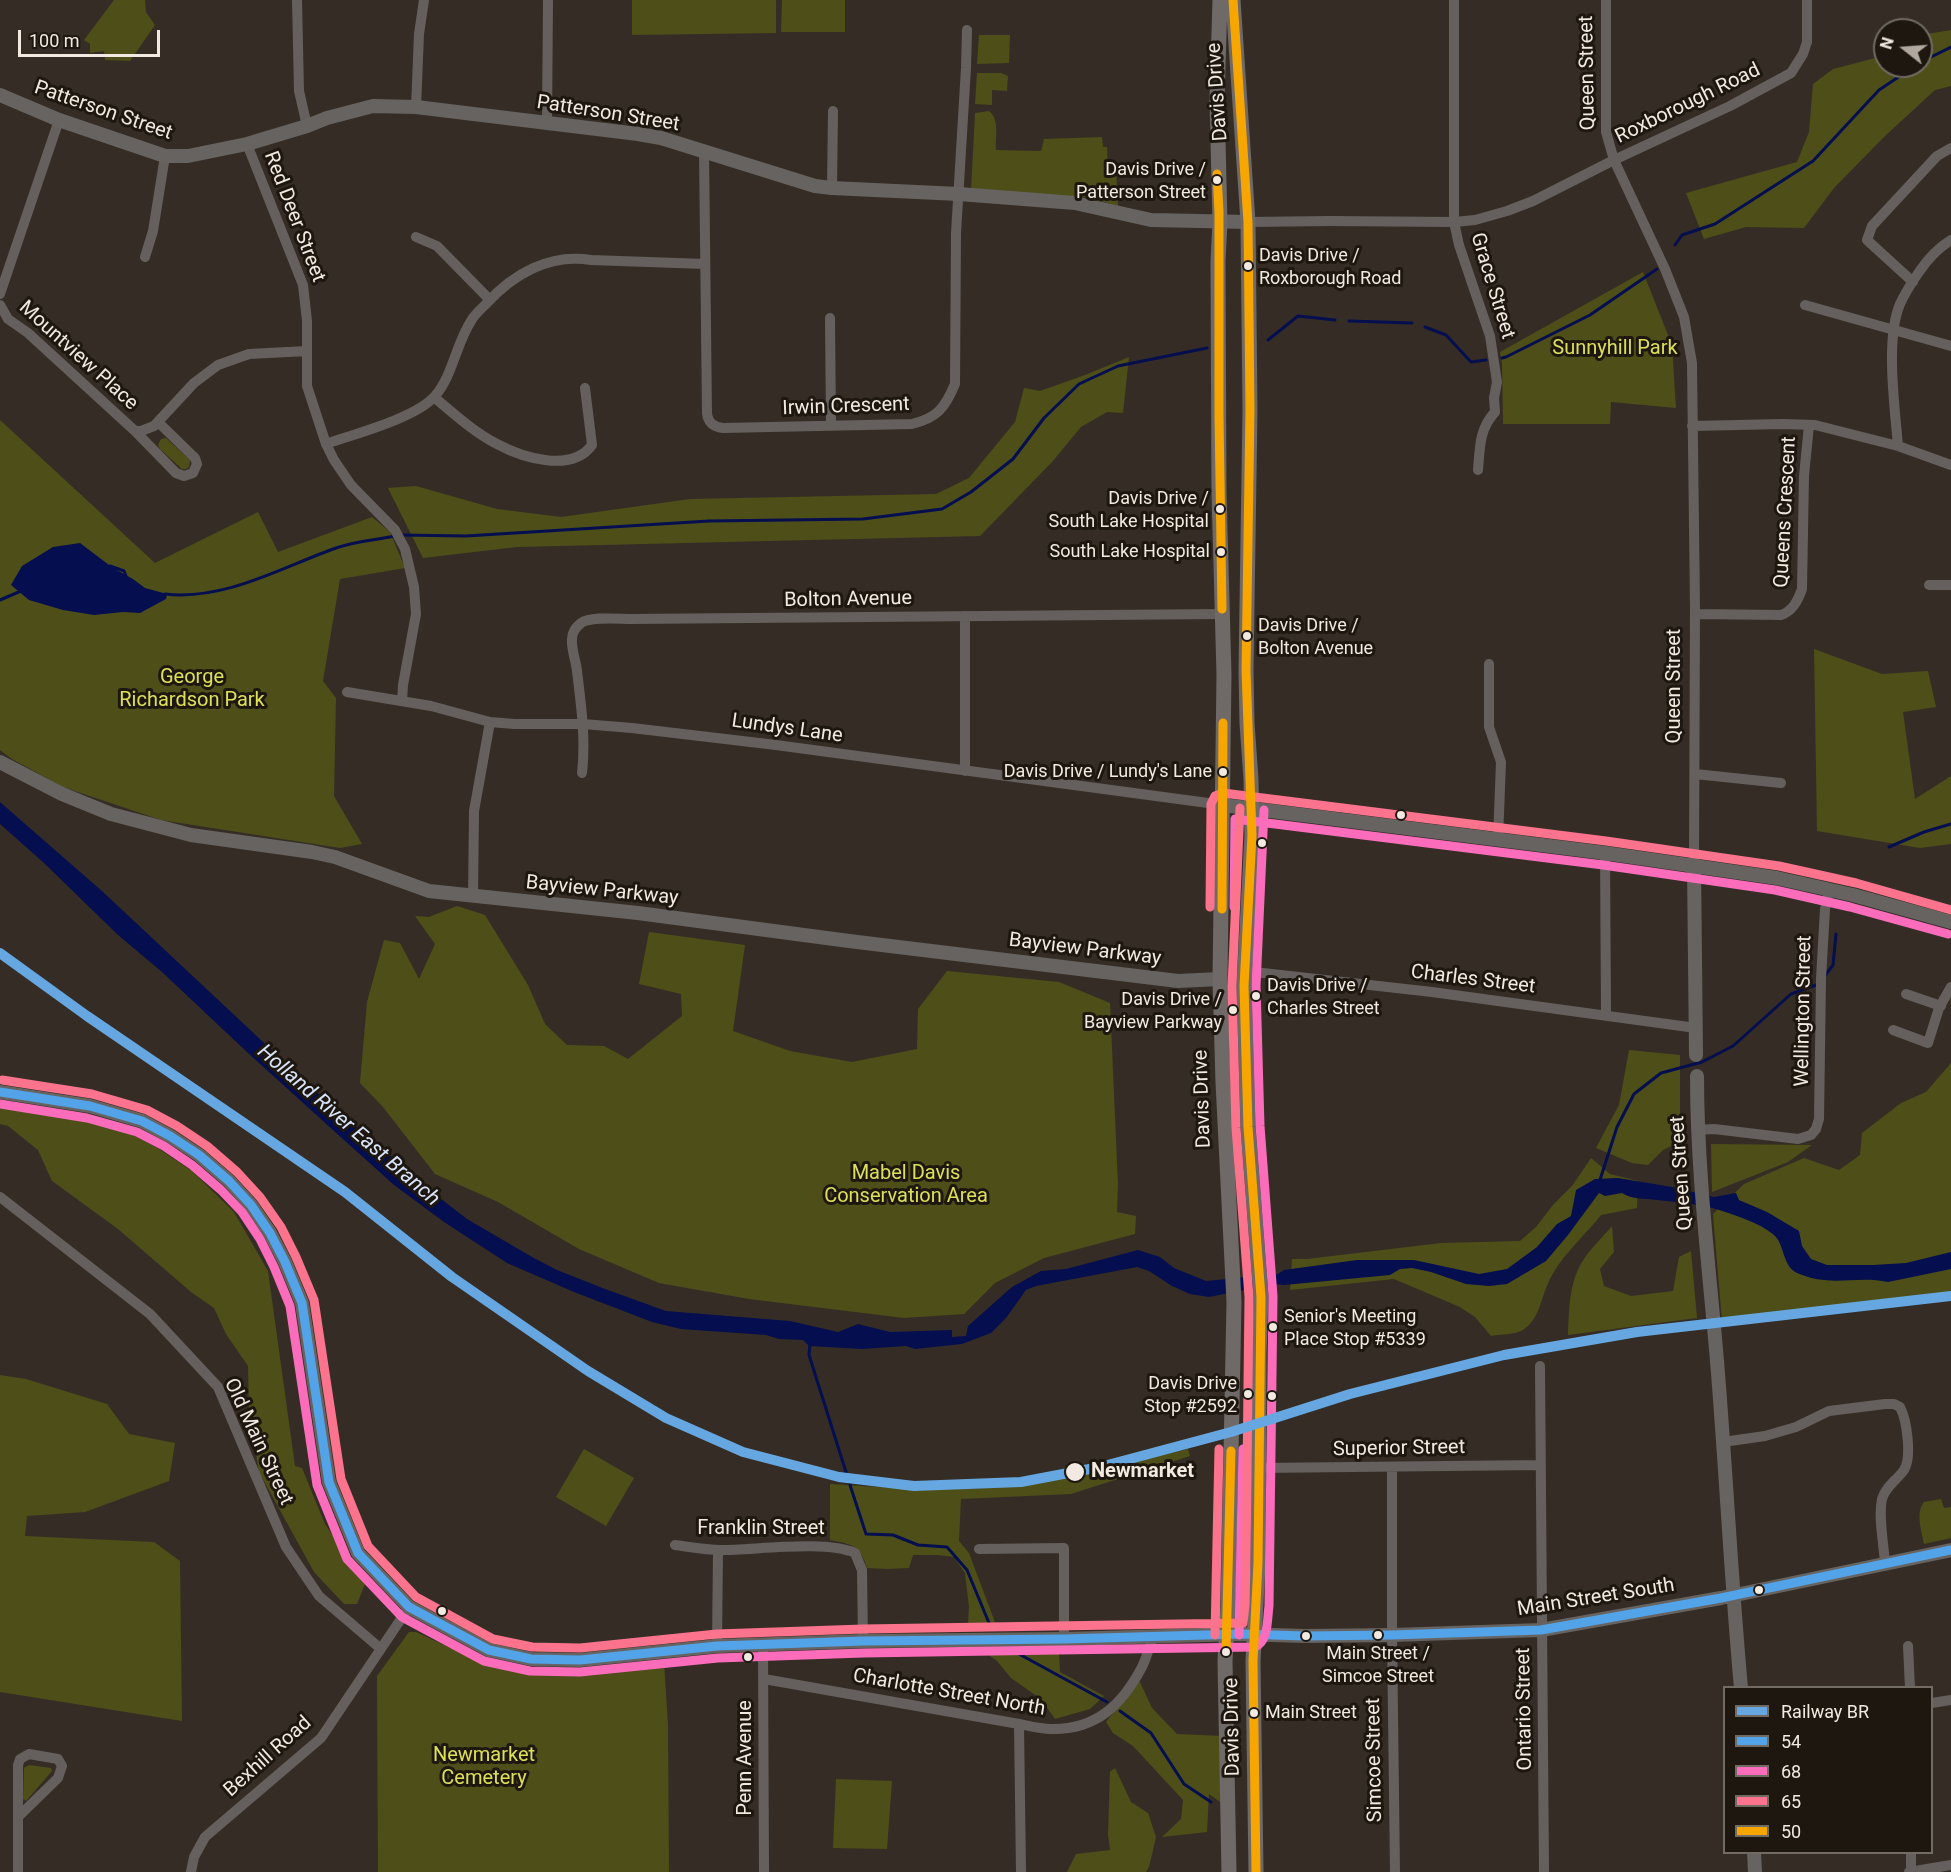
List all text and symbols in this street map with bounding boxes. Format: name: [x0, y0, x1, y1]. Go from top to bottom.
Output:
street label: Queen Street: [1575, 15, 1601, 131]
scale bar: [21, 18, 164, 56]
north arrow: [1873, 18, 1933, 78]
text: 100 m: [29, 30, 80, 51]
text: N: [1876, 35, 1898, 51]
street label: Davis Drive: [1203, 42, 1233, 142]
street label: Roxborough Road: [1612, 59, 1764, 149]
street label: Patterson Street: [31, 76, 175, 146]
street label: Patterson Street: [535, 91, 681, 137]
street label: Red Deer Street: [258, 148, 330, 286]
place label: Davis Drive / Patterson Street: [1076, 159, 1206, 201]
marker: Davis Drive / Patterson Street: [1211, 174, 1223, 186]
street label: Grace Street: [1464, 230, 1520, 342]
place label: Davis Drive / Roxborough Road: [1259, 245, 1401, 288]
marker: Davis Drive / Roxborough Road: [1242, 260, 1254, 272]
street label: Mountview Place: [13, 296, 143, 416]
park label: Sunnyhill Park: [1552, 337, 1678, 361]
street label: Irwin Crescent: [782, 393, 910, 421]
street label: Queens Crescent: [1770, 436, 1802, 588]
place label: Davis Drive / South Lake Hospital: [1048, 488, 1209, 530]
marker: Davis Drive / South Lake Hospital: [1214, 503, 1226, 515]
place label: South Lake Hospital: [1049, 541, 1210, 563]
marker: South Lake Hospital: [1215, 546, 1227, 558]
street label: Bolton Avenue: [784, 587, 912, 613]
place label: Davis Drive / Bolton Avenue: [1258, 615, 1373, 658]
street label: Queen Street: [1663, 629, 1687, 743]
marker: Davis Drive / Bolton Avenue: [1241, 630, 1253, 642]
park label: George Richardson Park: [119, 666, 265, 713]
street label: Lundys Lane: [730, 709, 844, 749]
place label: Davis Drive / Lundy's Lane: [1004, 761, 1212, 783]
marker: Davis Drive / Lundy's Lane: [1217, 766, 1229, 778]
unlabelled marker: [1395, 809, 1407, 821]
unlabelled marker: [1256, 837, 1268, 849]
street label: Bayview Parkway: [525, 871, 679, 911]
street label: Bayview Parkway: [1007, 929, 1163, 971]
street label: Wellington Street: [1791, 935, 1817, 1087]
street label: Charles Street: [1409, 960, 1537, 1000]
place label: Davis Drive / Charles Street: [1267, 975, 1380, 1018]
place label: Davis Drive / Bayview Parkway: [1084, 989, 1222, 1032]
marker: Davis Drive / Charles Street: [1250, 990, 1262, 1002]
marker: Davis Drive / Bayview Parkway: [1227, 1004, 1239, 1016]
water label: Holland River East Branch: [252, 1040, 444, 1212]
street label: Davis Drive: [1189, 1049, 1217, 1149]
street label: Queen Street: [1666, 1115, 1698, 1231]
park label: Mabel Davis Conservation Area: [824, 1162, 988, 1209]
place label: Senior's Meeting Place Stop #5339: [1284, 1306, 1426, 1348]
marker: Senior's Meeting Place Stop #5339: [1267, 1321, 1279, 1333]
place label: Davis Drive Stop #2592: [1144, 1373, 1237, 1416]
street label: Old Main Street: [218, 1375, 298, 1509]
marker: Davis Drive Stop #2592: [1242, 1388, 1254, 1400]
unlabelled marker: [1266, 1390, 1278, 1402]
street label: Superior Street: [1333, 1436, 1465, 1462]
place label: Newmarket: [1091, 1460, 1194, 1484]
marker: Newmarket: [1064, 1461, 1086, 1483]
street label: Franklin Street: [697, 1517, 825, 1541]
street label: Main Street South: [1516, 1574, 1676, 1622]
unlabelled marker: [1753, 1584, 1765, 1596]
unlabelled marker: [436, 1605, 448, 1617]
marker: Main Street / Simcoe Street: [1372, 1629, 1384, 1641]
unlabelled marker: [1300, 1630, 1312, 1642]
place label: Main Street / Simcoe Street: [1322, 1643, 1434, 1686]
unlabelled marker: [1220, 1646, 1232, 1658]
street label: Ontario Street: [1512, 1647, 1538, 1771]
unlabelled marker: [742, 1651, 754, 1663]
street label: Charlotte Street North: [851, 1664, 1047, 1722]
street label: Davis Drive: [1220, 1677, 1246, 1777]
legend: [1723, 1686, 1933, 1854]
street label: Simcoe Street: [1362, 1698, 1388, 1822]
street label: Penn Avenue: [734, 1700, 758, 1816]
text: Railway BR: [1781, 1701, 1869, 1722]
place label: Main Street: [1265, 1702, 1357, 1724]
marker: Main Street: [1248, 1707, 1260, 1719]
street label: Bexhill Road: [219, 1711, 317, 1803]
text: 54: [1781, 1731, 1801, 1752]
park label: Newmarket Cemetery: [433, 1744, 535, 1791]
text: 68: [1781, 1761, 1801, 1782]
text: 65: [1781, 1791, 1801, 1812]
text: 50: [1781, 1821, 1801, 1842]

